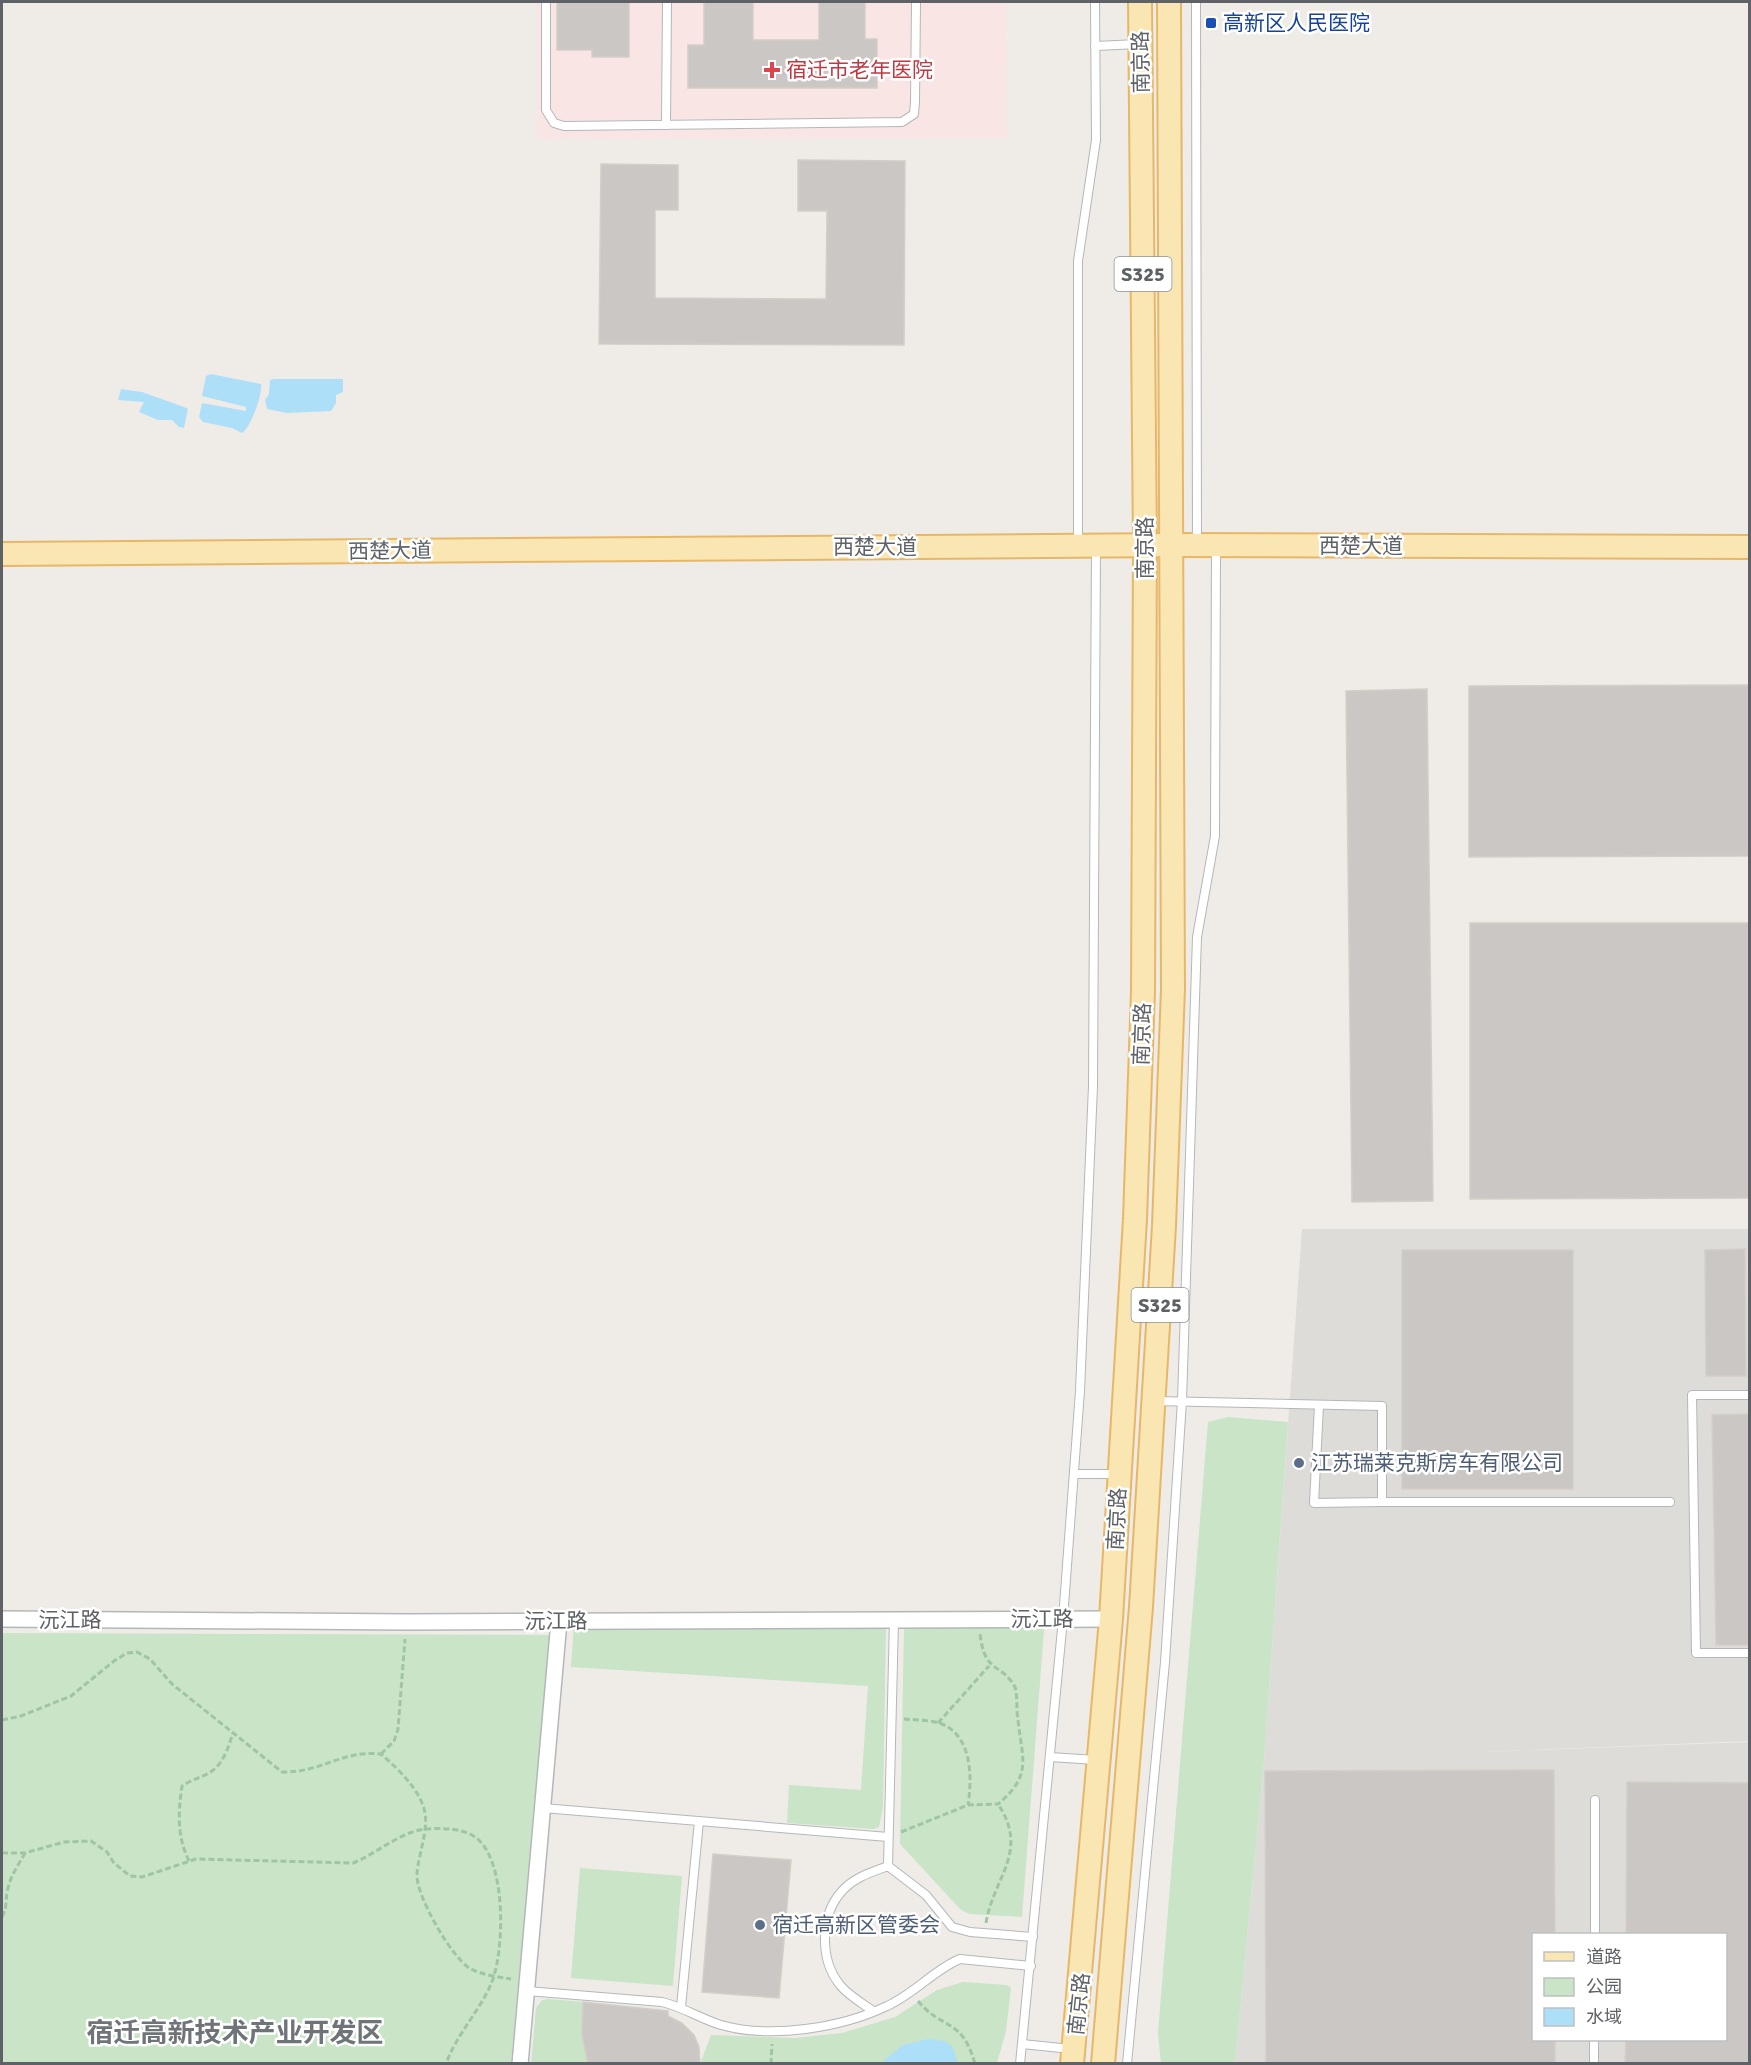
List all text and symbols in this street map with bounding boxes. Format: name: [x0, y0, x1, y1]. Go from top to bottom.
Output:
place label: 高新区人民医院: [1223, 10, 1370, 36]
marker: 高新区人民医院: [1204, 16, 1218, 30]
street label: 南京路: [1127, 30, 1155, 94]
place label: 宿迁市老年医院: [786, 57, 933, 83]
marker: 宿迁市老年医院: [763, 61, 781, 79]
road number: S325: [1114, 257, 1172, 291]
street label: 南京路: [1132, 517, 1158, 580]
street label: 西楚大道: [1319, 533, 1403, 559]
street label: 西楚大道: [833, 534, 917, 560]
street label: 西楚大道: [348, 537, 432, 565]
street label: 南京路: [1128, 1002, 1156, 1066]
road number: S325: [1132, 1288, 1188, 1322]
place label: 江苏瑞莱克斯房车有限公司: [1311, 1450, 1563, 1476]
marker: 江苏瑞莱克斯房车有限公司: [1292, 1456, 1306, 1470]
street label: 南京路: [1102, 1487, 1132, 1551]
street label: 沅江路: [1011, 1606, 1074, 1632]
street label: 沅江路: [39, 1607, 102, 1633]
street label: 沅江路: [525, 1608, 588, 1634]
place label: 宿迁高新区管委会: [772, 1912, 940, 1938]
marker: 宿迁高新区管委会: [753, 1918, 767, 1932]
legend: [1532, 1933, 1727, 2041]
text: 道路: [1586, 1946, 1622, 1968]
street label: 南京路: [1063, 1971, 1095, 2037]
text: 公园: [1586, 1976, 1622, 1998]
text: 水域: [1586, 2006, 1622, 2028]
district label: 宿迁高新技术产业开发区: [87, 2017, 384, 2050]

